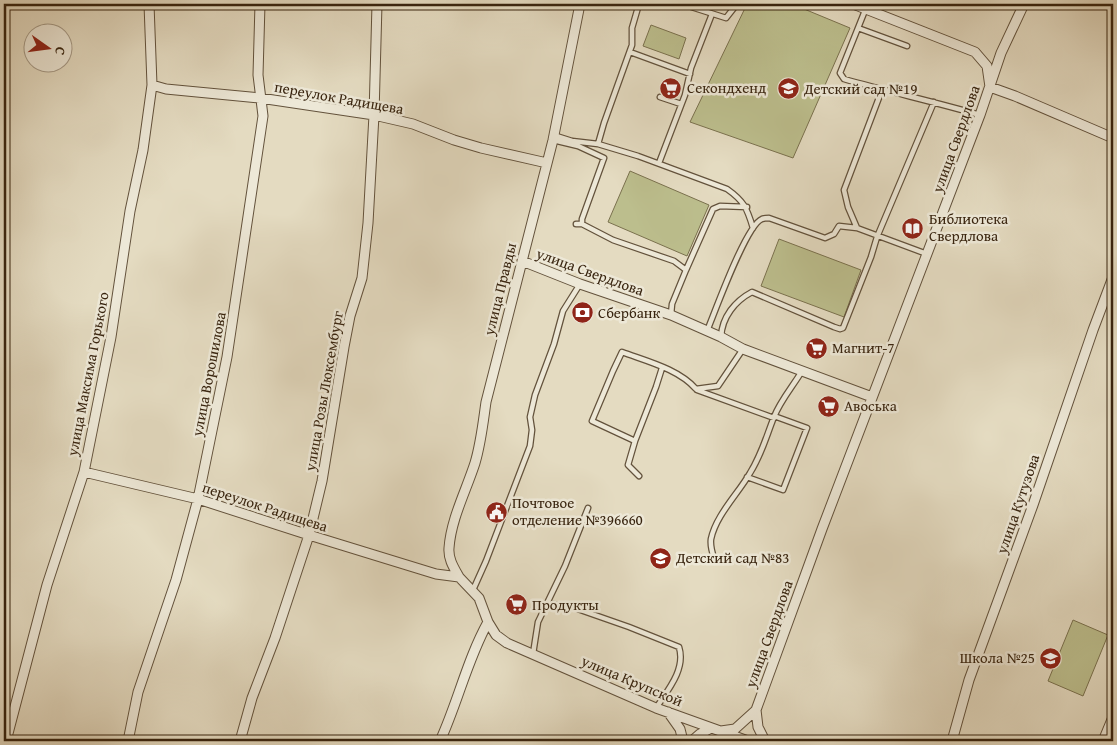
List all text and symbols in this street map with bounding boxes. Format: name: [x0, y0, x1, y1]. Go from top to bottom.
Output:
north arrow: [22, 22, 72, 72]
text: С: [50, 45, 71, 57]
street label: переулок Радищева: [273, 76, 406, 119]
supermarket icon: Секондхенд: [659, 76, 683, 100]
place label: Секондхенд: [687, 77, 766, 98]
school or university icon: Детский сад №19: [776, 77, 800, 101]
place label: Детский сад №19: [803, 78, 917, 99]
street label: улица Свердлова: [926, 81, 985, 196]
place label: Библиотека Свердлова: [929, 208, 1009, 246]
library icon: Библиотека Свердлова: [901, 216, 925, 240]
street label: улица Правды: [478, 240, 521, 338]
street label: улица Свердлова: [533, 242, 648, 301]
street label: улица Максима Горького: [61, 290, 114, 459]
bank icon: Сбербанк: [570, 301, 594, 325]
place label: Сбербанк: [598, 302, 660, 323]
street label: улица Ворошилова: [186, 309, 231, 439]
street label: улица Розы Люксембург: [299, 309, 348, 474]
supermarket icon: Магнит-7: [804, 336, 828, 360]
place label: Магнит-7: [832, 337, 895, 358]
supermarket icon: Авоська: [816, 394, 840, 418]
place label: Авоська: [844, 395, 898, 416]
street label: улица Кутузова: [990, 450, 1045, 557]
street label: переулок Радищева: [200, 476, 331, 537]
place label: Почтовое отделение №396660: [512, 492, 643, 530]
public building icon: Почтовое отделение №396660: [484, 500, 508, 524]
school or university icon: Детский сад №83: [648, 546, 672, 570]
place label: Детский сад №83: [675, 547, 789, 568]
street label: улица Свердлова: [739, 576, 798, 691]
supermarket icon: Продукты: [504, 593, 528, 617]
place label: Продукты: [532, 594, 599, 615]
school or university icon: Школа №25: [1039, 646, 1063, 670]
place label: Школа №25: [960, 647, 1035, 668]
street label: улица Крупской: [577, 649, 686, 711]

